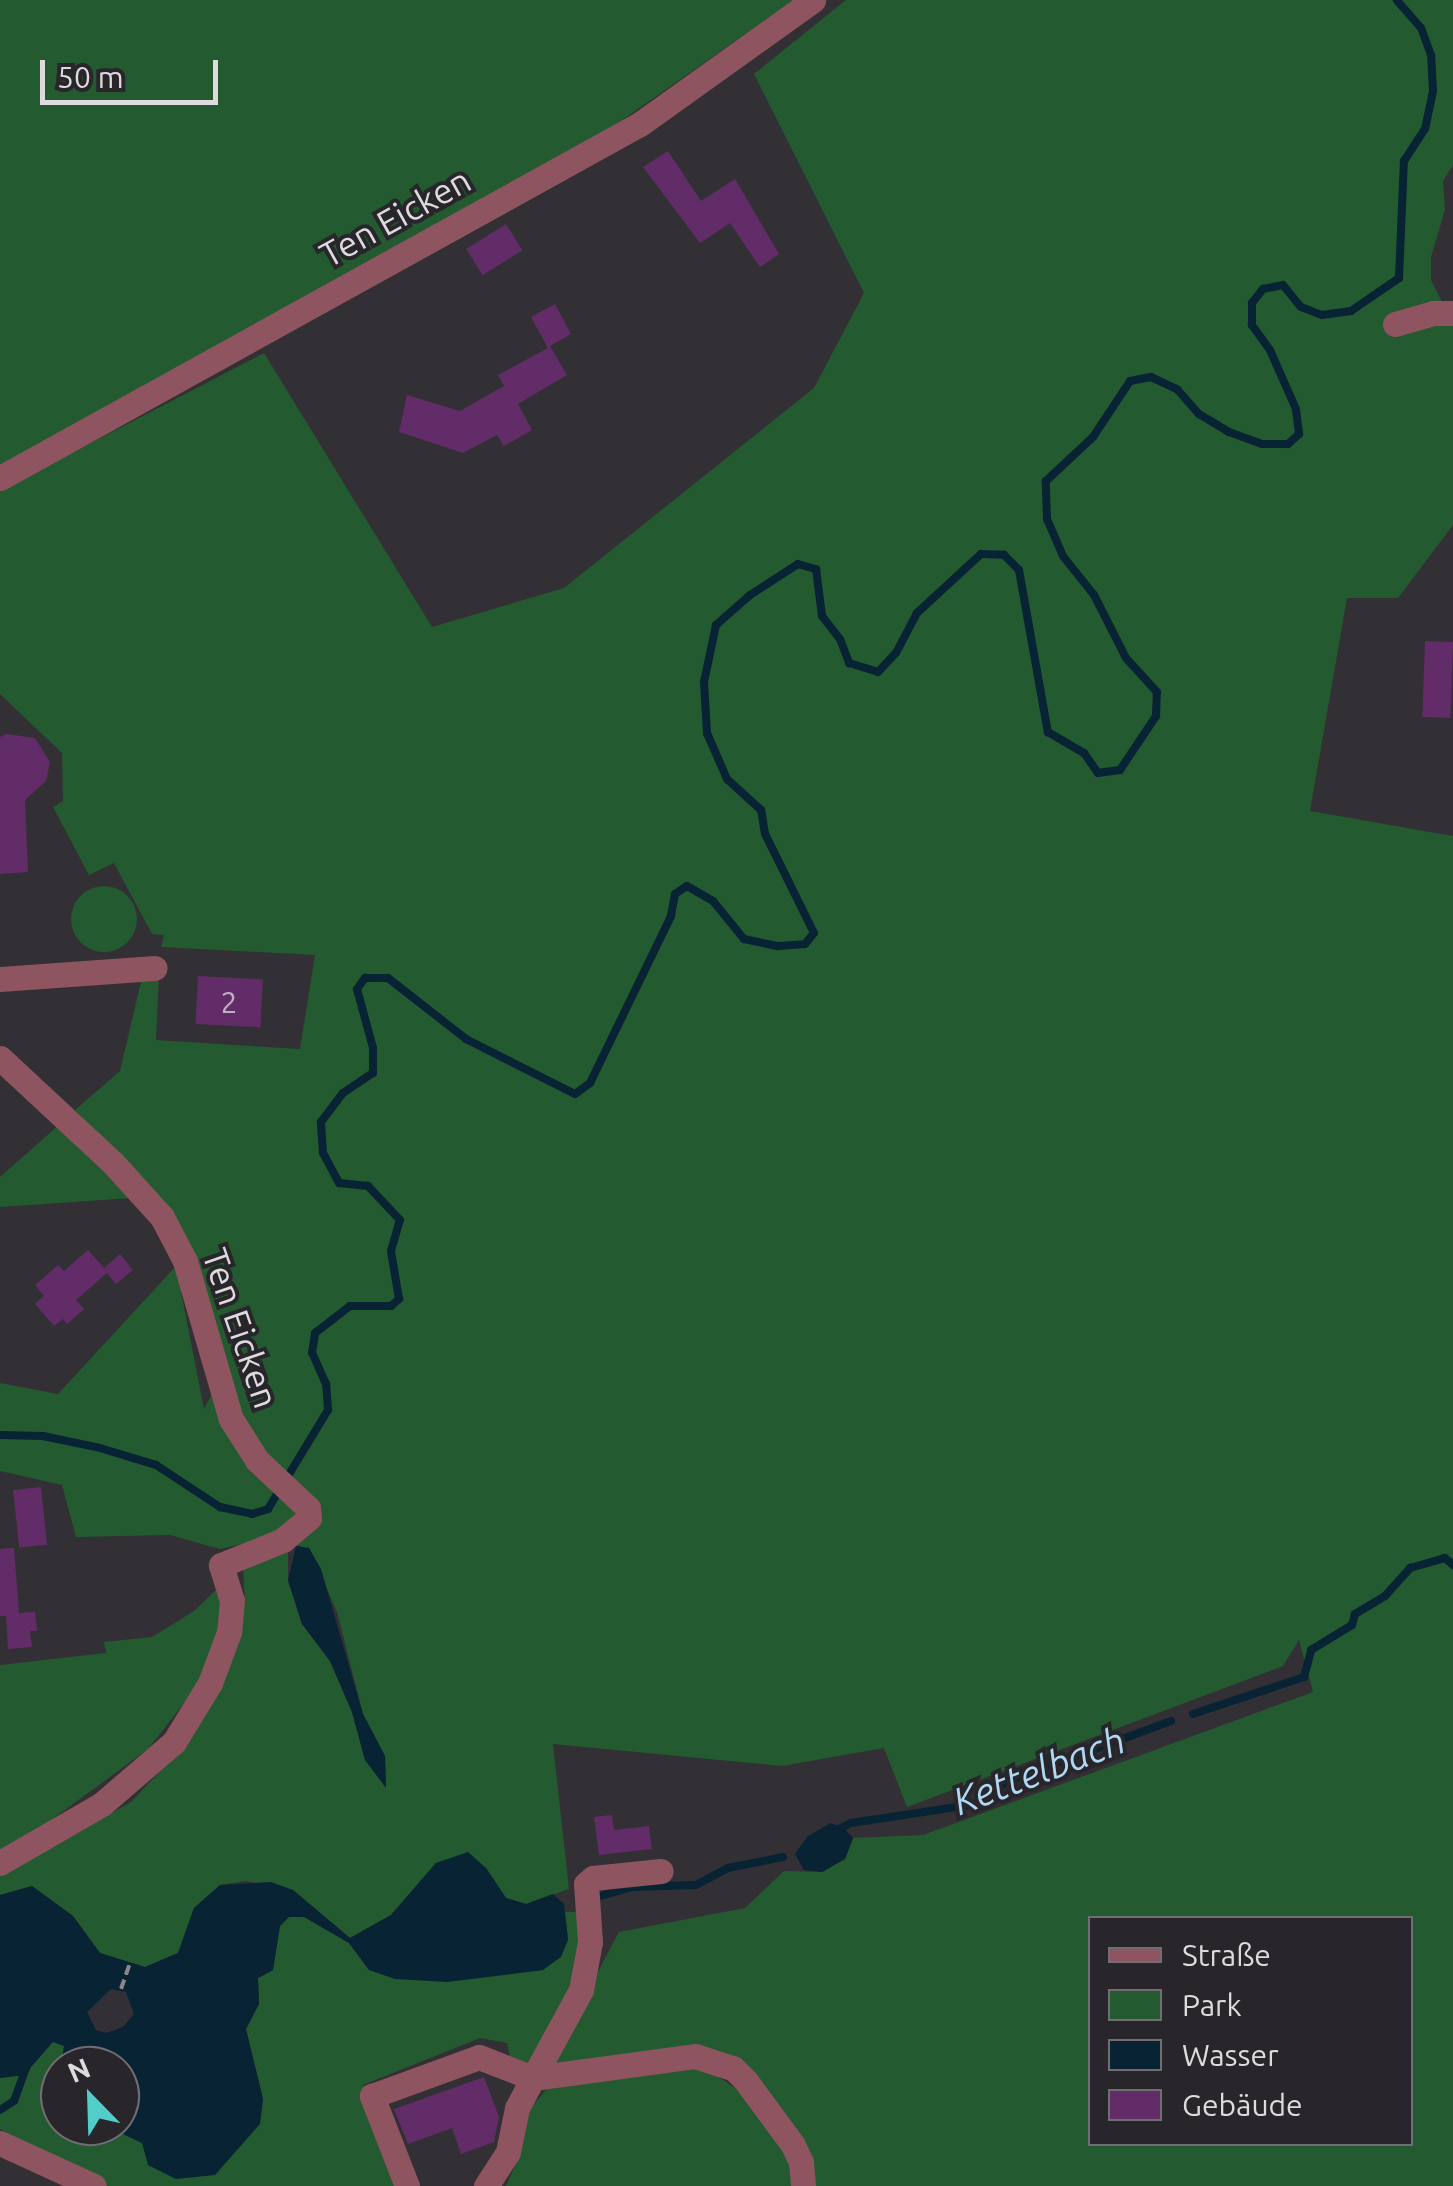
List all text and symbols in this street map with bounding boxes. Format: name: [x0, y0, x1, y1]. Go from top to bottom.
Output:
scale bar: [45, 40, 222, 102]
text: 50 m: [57, 60, 124, 94]
street label: Ten Eicken: [312, 158, 478, 276]
house number: 2: [221, 984, 237, 1020]
street label: Ten Eicken: [194, 1243, 288, 1413]
water label: Kettelbach: [946, 1717, 1132, 1825]
legend: [1088, 1916, 1413, 2146]
text: Straße: [1182, 1938, 1271, 1972]
text: Park: [1182, 1988, 1242, 2022]
text: Wasser: [1182, 2038, 1279, 2072]
north arrow: [40, 2046, 140, 2146]
text: N: [63, 2051, 95, 2088]
text: Gebäude: [1182, 2088, 1303, 2122]

